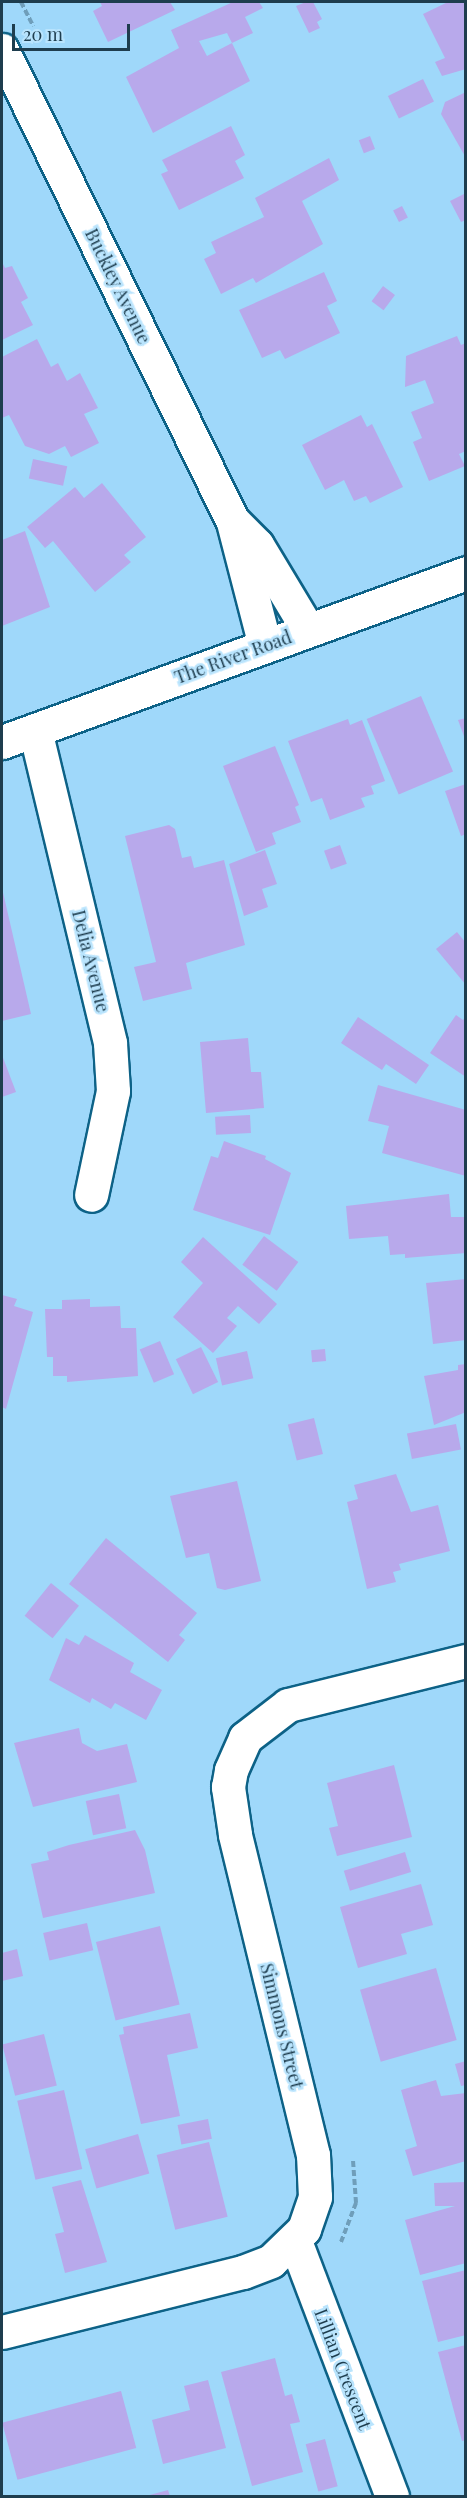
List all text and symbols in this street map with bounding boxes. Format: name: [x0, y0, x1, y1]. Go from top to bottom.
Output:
scale bar: [15, 12, 134, 50]
text: 20 m: [23, 22, 63, 46]
street label: Buckley Avenue: [81, 224, 155, 348]
street label: The River Road: [171, 626, 295, 688]
street label: Delia Avenue: [68, 907, 114, 1015]
street label: Simmons Street: [256, 1961, 308, 2091]
street label: Lillian Crescent: [310, 2305, 376, 2433]

